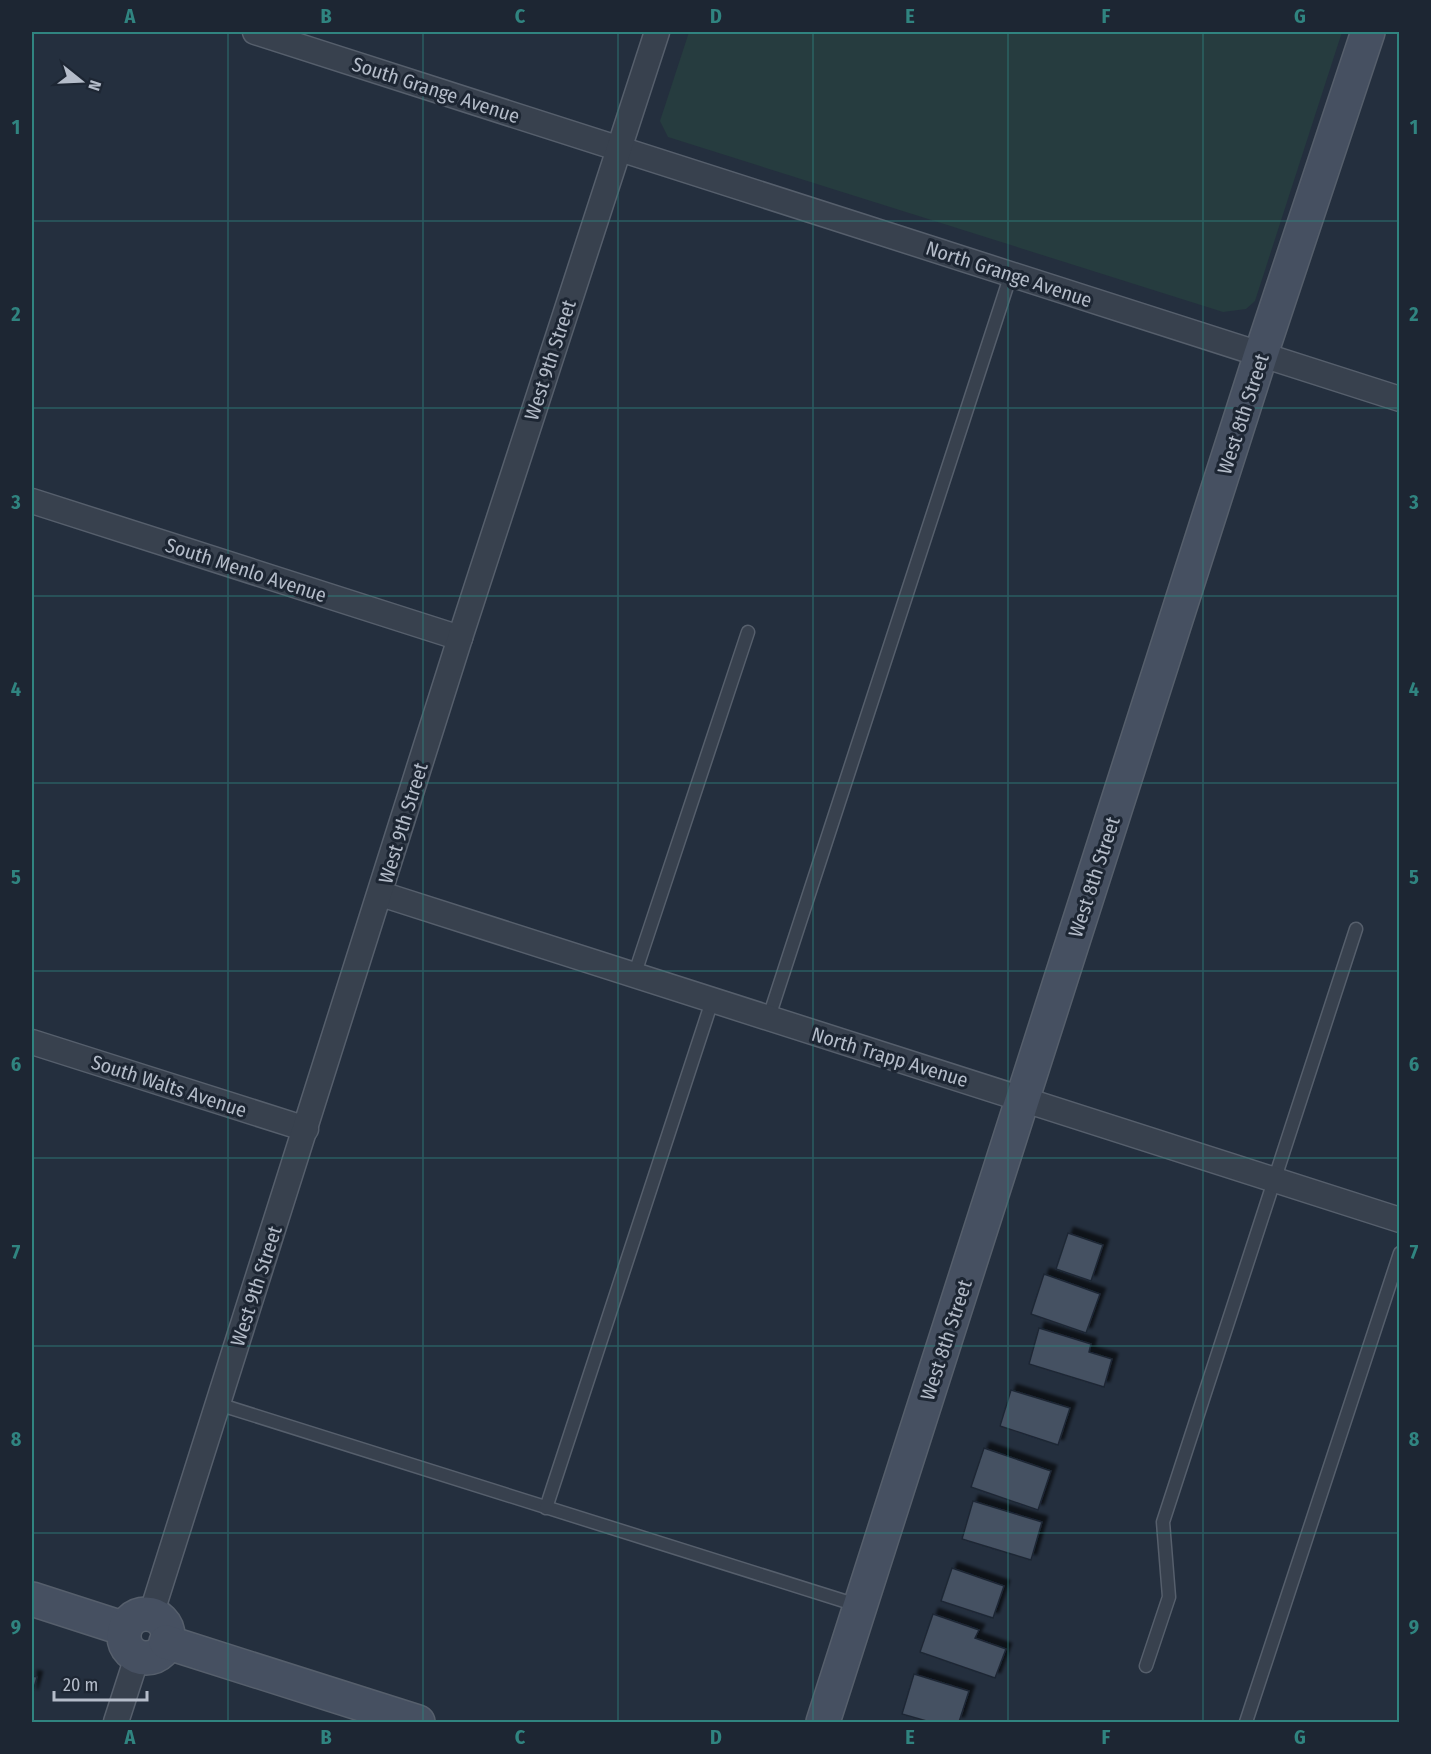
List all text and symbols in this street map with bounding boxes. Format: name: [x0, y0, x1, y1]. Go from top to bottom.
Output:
text: A: [124, 4, 137, 28]
text: B: [320, 4, 332, 28]
text: C: [515, 4, 526, 28]
text: D: [710, 4, 722, 28]
text: E: [905, 4, 915, 28]
text: F: [1102, 4, 1111, 28]
text: G: [1294, 4, 1306, 28]
north arrow: [51, 51, 111, 111]
street label: South Grange Avenue: [349, 52, 523, 128]
text: N: [84, 78, 105, 93]
text: 1: [12, 115, 20, 139]
text: 1: [1410, 115, 1418, 139]
street label: North Grange Avenue: [923, 236, 1095, 312]
street label: West 9th Street: [519, 296, 581, 423]
text: 2: [10, 302, 21, 326]
text: 2: [1408, 302, 1419, 326]
street label: West 8th Street: [1212, 350, 1274, 477]
text: 3: [10, 490, 21, 514]
text: 3: [1408, 490, 1419, 514]
street label: South Menlo Avenue: [162, 533, 330, 607]
text: 4: [11, 677, 21, 701]
text: 4: [1409, 677, 1419, 701]
street label: West 9th Street: [373, 759, 433, 886]
street label: West 8th Street: [1063, 813, 1125, 940]
text: 5: [11, 865, 21, 889]
text: 5: [1409, 865, 1419, 889]
street label: North Trapp Avenue: [809, 1022, 971, 1092]
street label: South Walts Avenue: [88, 1050, 250, 1122]
text: 6: [11, 1052, 21, 1076]
text: 6: [1409, 1052, 1419, 1076]
street label: West 9th Street: [225, 1222, 287, 1349]
text: 7: [12, 1240, 21, 1264]
text: 7: [1410, 1240, 1419, 1264]
street label: West 8th Street: [915, 1276, 977, 1403]
text: 8: [11, 1427, 22, 1451]
text: 8: [1409, 1427, 1420, 1451]
text: 9: [11, 1615, 21, 1639]
text: 9: [1409, 1615, 1419, 1639]
scale bar: [54, 1664, 147, 1702]
text: 20 m: [63, 1674, 98, 1696]
text: A: [124, 1725, 137, 1749]
text: B: [320, 1725, 332, 1749]
text: C: [515, 1725, 526, 1749]
text: D: [710, 1725, 722, 1749]
text: E: [905, 1725, 915, 1749]
text: F: [1102, 1725, 1111, 1749]
text: G: [1294, 1725, 1306, 1749]

